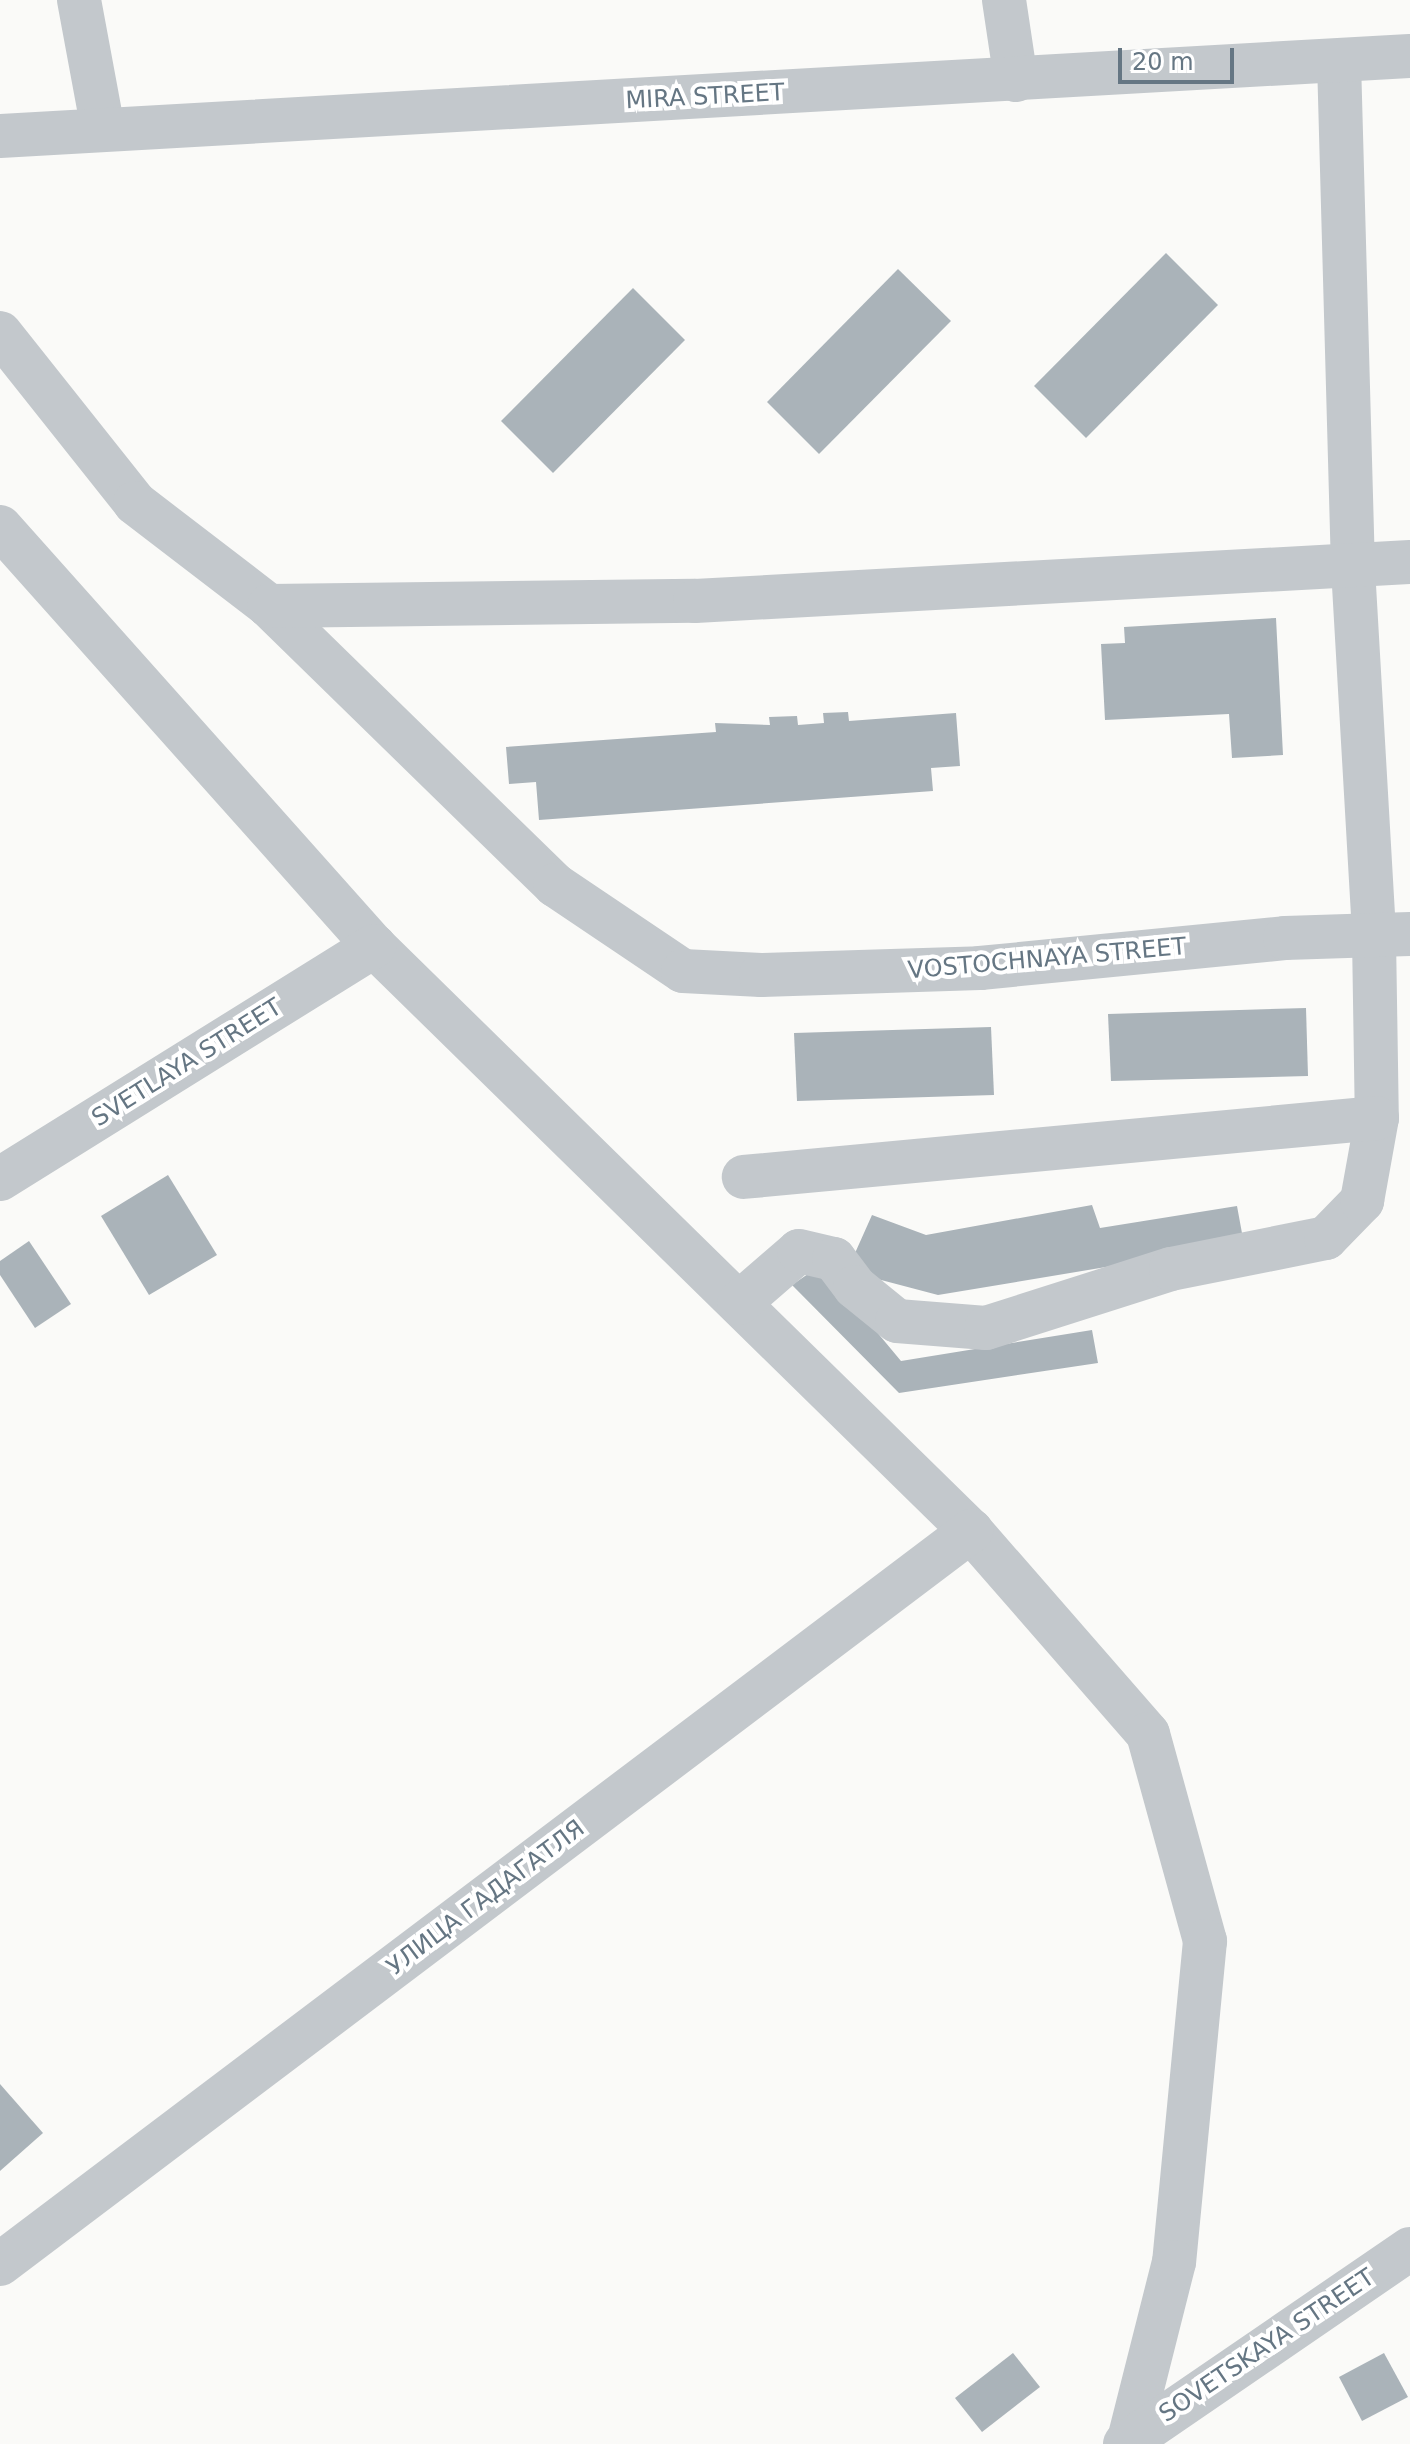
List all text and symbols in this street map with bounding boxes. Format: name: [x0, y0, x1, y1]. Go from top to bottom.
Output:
scale bar: [1122, 32, 1238, 82]
text: 20 m: [1132, 48, 1194, 76]
street label: MIRA STREET: [625, 78, 785, 116]
street label: VOSTOCHNAYA STREET: [907, 932, 1187, 986]
street label: SVETLAYA STREET: [87, 993, 287, 1133]
street label: УЛИЦА ГАДАГАТЛЯ: [382, 1814, 590, 1982]
street label: SOVETSKAYA STREET: [1154, 2263, 1380, 2429]

